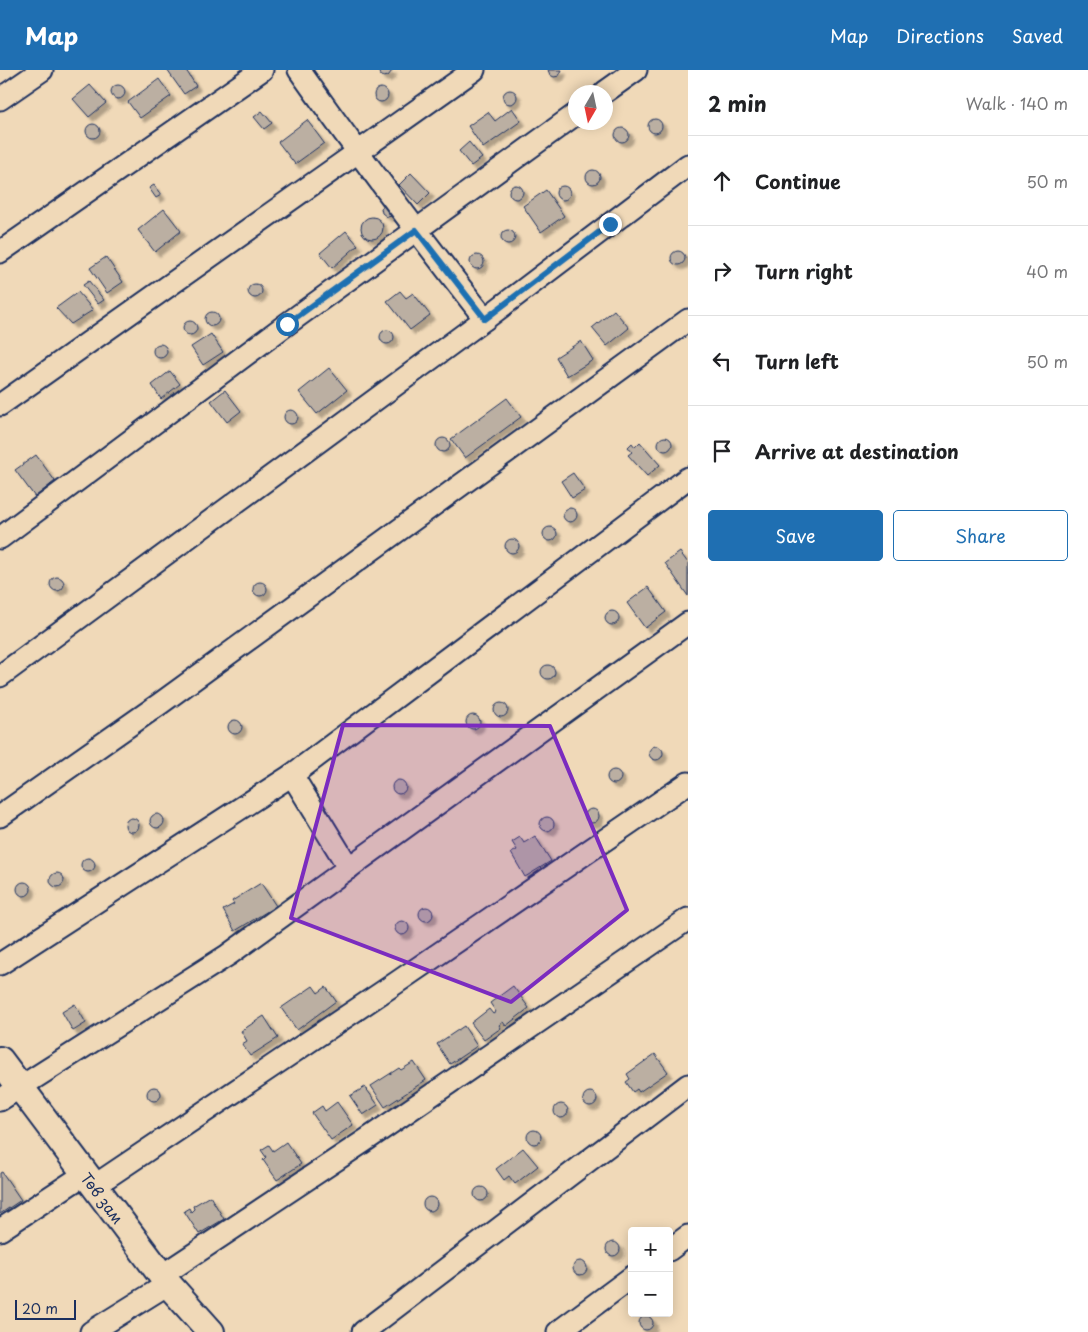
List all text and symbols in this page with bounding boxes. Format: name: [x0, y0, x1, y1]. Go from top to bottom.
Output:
text: Map: [25, 17, 78, 53]
text: Map: [830, 22, 868, 49]
text: Directions: [896, 22, 984, 49]
text: Saved: [1012, 22, 1063, 49]
north arrow: [568, 85, 613, 130]
text: 2 min: [708, 87, 767, 119]
text: Walk · 140 m: [966, 91, 1068, 115]
icon: ahead: [708, 167, 736, 195]
text: Continue: [755, 167, 841, 195]
text: 50 m: [1027, 169, 1068, 193]
route end: [599, 213, 622, 236]
icon: right: [708, 257, 736, 285]
text: Turn right: [755, 257, 853, 285]
text: 40 m: [1026, 259, 1068, 283]
route start: [276, 313, 299, 336]
icon: left: [708, 347, 736, 375]
text: Turn left: [755, 347, 839, 375]
text: 50 m: [1027, 349, 1068, 373]
icon: arrive: [708, 437, 736, 465]
text: Arrive at destination: [755, 437, 959, 465]
button: Save: [708, 510, 883, 561]
button: Share: [893, 510, 1068, 561]
street label: Төв зам: [76, 1167, 130, 1228]
map controls: [628, 1227, 673, 1317]
button: +: [628, 1227, 673, 1272]
button: −: [628, 1272, 673, 1317]
scale bar: [15, 1297, 76, 1320]
text: 20 m: [22, 1298, 58, 1319]

